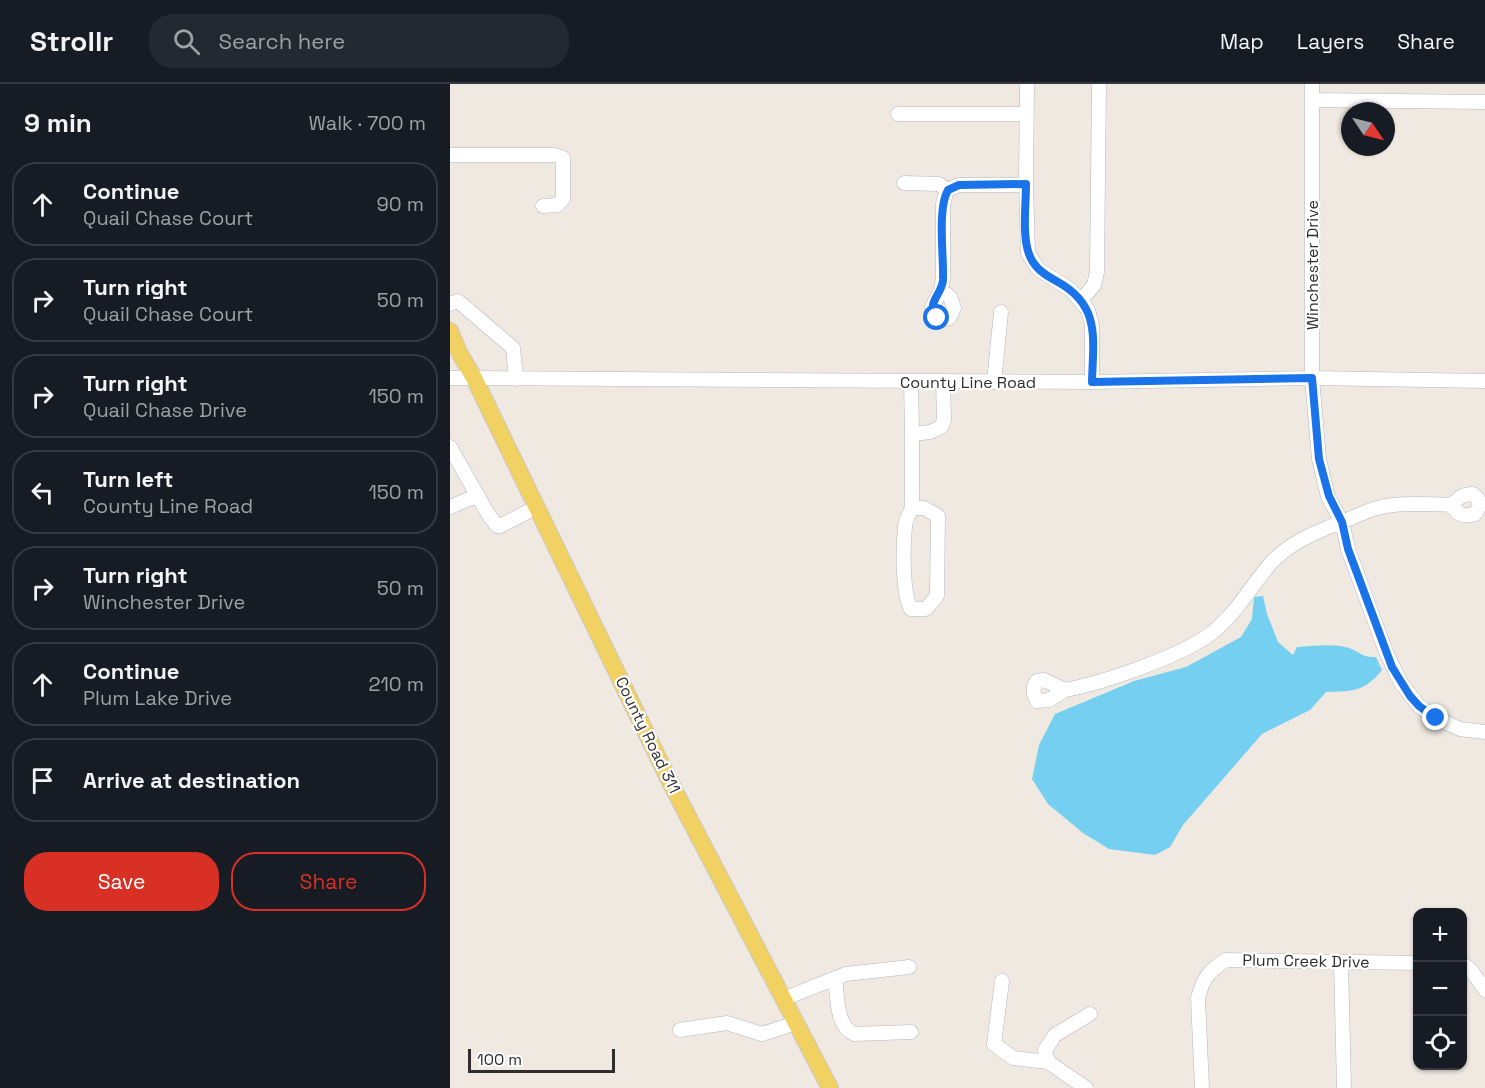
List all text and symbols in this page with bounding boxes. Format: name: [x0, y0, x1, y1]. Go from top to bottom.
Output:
search box: [149, 14, 569, 68]
text: Strollr: [30, 23, 113, 59]
icon: search: [170, 25, 203, 58]
text: Search here: [218, 27, 345, 55]
text: Map: [1220, 28, 1264, 55]
text: Layers: [1297, 28, 1364, 55]
text: Share: [1397, 28, 1455, 55]
north arrow: [1341, 102, 1395, 156]
text: 9 min: [24, 106, 92, 140]
text: Walk · 700 m: [308, 110, 426, 136]
text: Continue: [83, 177, 179, 205]
icon: ahead: [26, 188, 59, 221]
text: 90 m: [377, 191, 424, 217]
street label: Winchester Drive: [1302, 200, 1323, 330]
text: Quail Chase Court: [83, 205, 253, 231]
text: Turn right: [83, 273, 188, 301]
icon: right: [26, 284, 59, 317]
text: 50 m: [377, 287, 424, 313]
text: Quail Chase Court: [83, 301, 253, 327]
route start: [923, 304, 949, 330]
text: Turn right: [83, 369, 188, 397]
street label: County Line Road: [900, 372, 1036, 393]
icon: right: [26, 380, 59, 413]
text: 150 m: [369, 383, 424, 409]
text: Quail Chase Drive: [83, 397, 247, 423]
text: Turn left: [83, 465, 173, 493]
icon: left: [26, 476, 59, 509]
text: 150 m: [369, 479, 424, 505]
text: County Line Road: [83, 493, 253, 519]
text: Turn right: [83, 561, 188, 589]
icon: right: [26, 572, 59, 605]
text: 50 m: [377, 575, 424, 601]
text: Winchester Drive: [83, 589, 245, 615]
text: Continue: [83, 657, 179, 685]
icon: ahead: [26, 668, 59, 701]
text: 210 m: [368, 671, 424, 697]
street label: County Road 311: [611, 673, 685, 797]
text: Plum Lake Drive: [83, 685, 232, 711]
route end: [1422, 704, 1448, 730]
icon: arrive: [26, 764, 59, 797]
text: Arrive at destination: [83, 766, 300, 794]
button: Save: [24, 852, 219, 911]
button: Share: [231, 852, 426, 911]
map controls: [1413, 908, 1467, 1070]
button: +: [1413, 908, 1467, 962]
street label: Plum Creek Drive: [1242, 949, 1370, 973]
button: −: [1413, 962, 1467, 1016]
button: locate: [1413, 1016, 1467, 1070]
scale bar: [468, 1046, 615, 1074]
text: 100 m: [477, 1049, 522, 1070]

